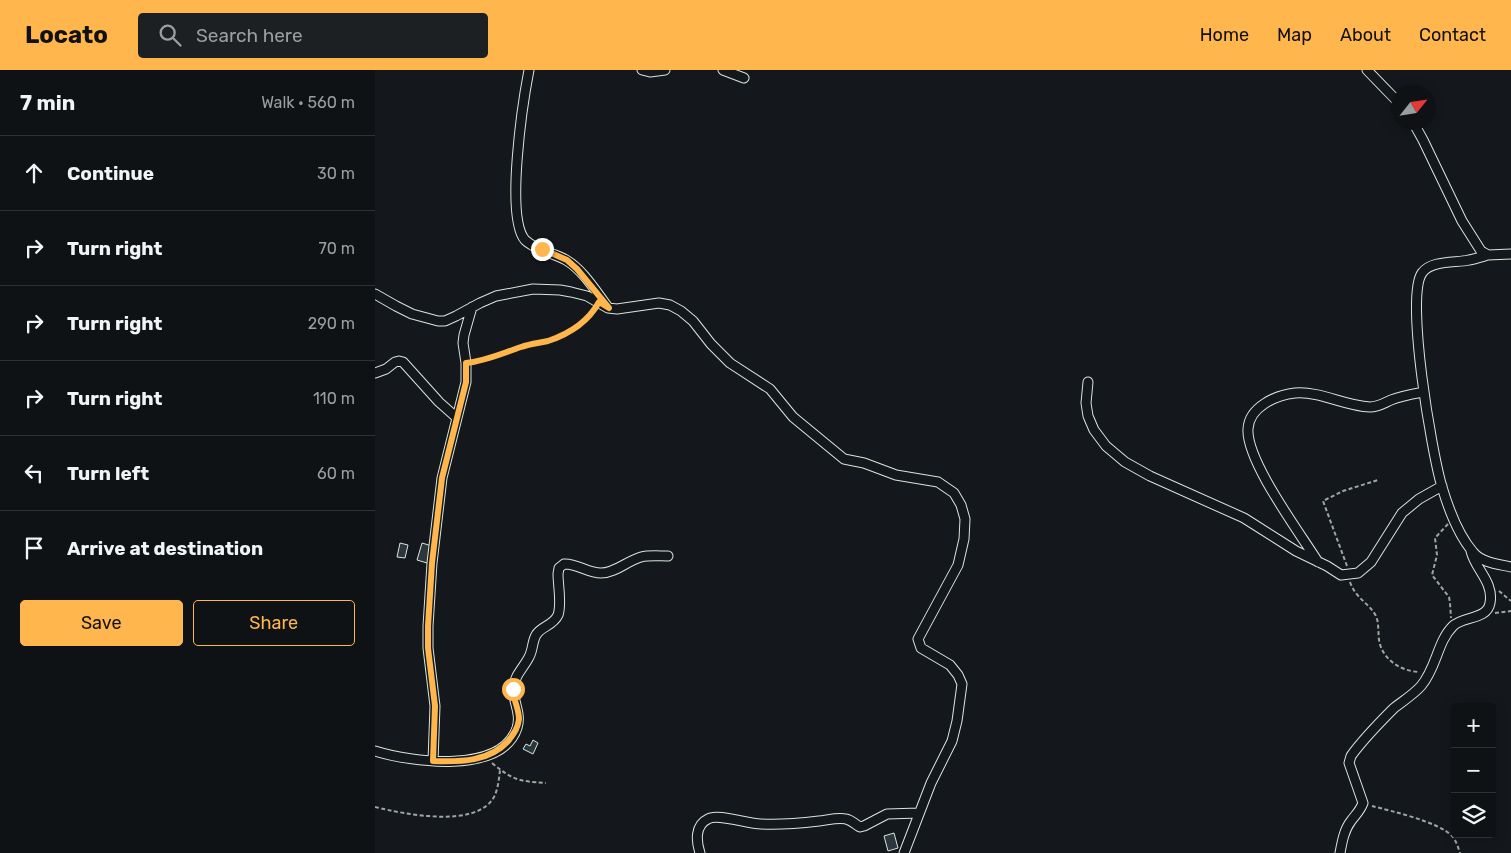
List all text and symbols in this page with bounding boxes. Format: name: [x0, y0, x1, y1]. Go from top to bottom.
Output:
search box: [138, 13, 488, 58]
text: Locato: [25, 21, 108, 49]
icon: search: [156, 21, 184, 49]
text: Search here: [196, 24, 303, 47]
text: Home: [1200, 24, 1249, 46]
text: Map: [1277, 24, 1312, 46]
text: About: [1340, 24, 1391, 46]
text: Contact: [1419, 24, 1486, 46]
north arrow: [1391, 85, 1436, 130]
text: 7 min: [20, 90, 75, 115]
text: Walk · 560 m: [261, 93, 355, 112]
icon: ahead: [20, 159, 48, 187]
text: Continue: [67, 162, 154, 185]
text: 30 m: [317, 164, 355, 183]
icon: right: [20, 234, 48, 262]
text: Turn right: [67, 237, 162, 260]
route end: [531, 238, 554, 261]
text: 70 m: [318, 239, 355, 258]
icon: right: [20, 309, 48, 337]
text: Turn right: [67, 312, 162, 335]
text: 290 m: [308, 314, 355, 333]
icon: right: [20, 384, 48, 412]
text: Turn right: [67, 387, 162, 410]
text: 110 m: [313, 389, 355, 408]
icon: left: [20, 459, 48, 487]
text: Turn left: [67, 462, 149, 485]
text: 60 m: [317, 464, 355, 483]
icon: arrive: [20, 534, 48, 562]
text: Arrive at destination: [67, 537, 263, 560]
button: Save: [20, 600, 183, 646]
button: Share: [193, 600, 355, 646]
route start: [502, 678, 525, 701]
map controls: [1451, 703, 1496, 838]
button: +: [1451, 703, 1496, 748]
button: −: [1451, 748, 1496, 793]
button: layers: [1451, 793, 1496, 838]

